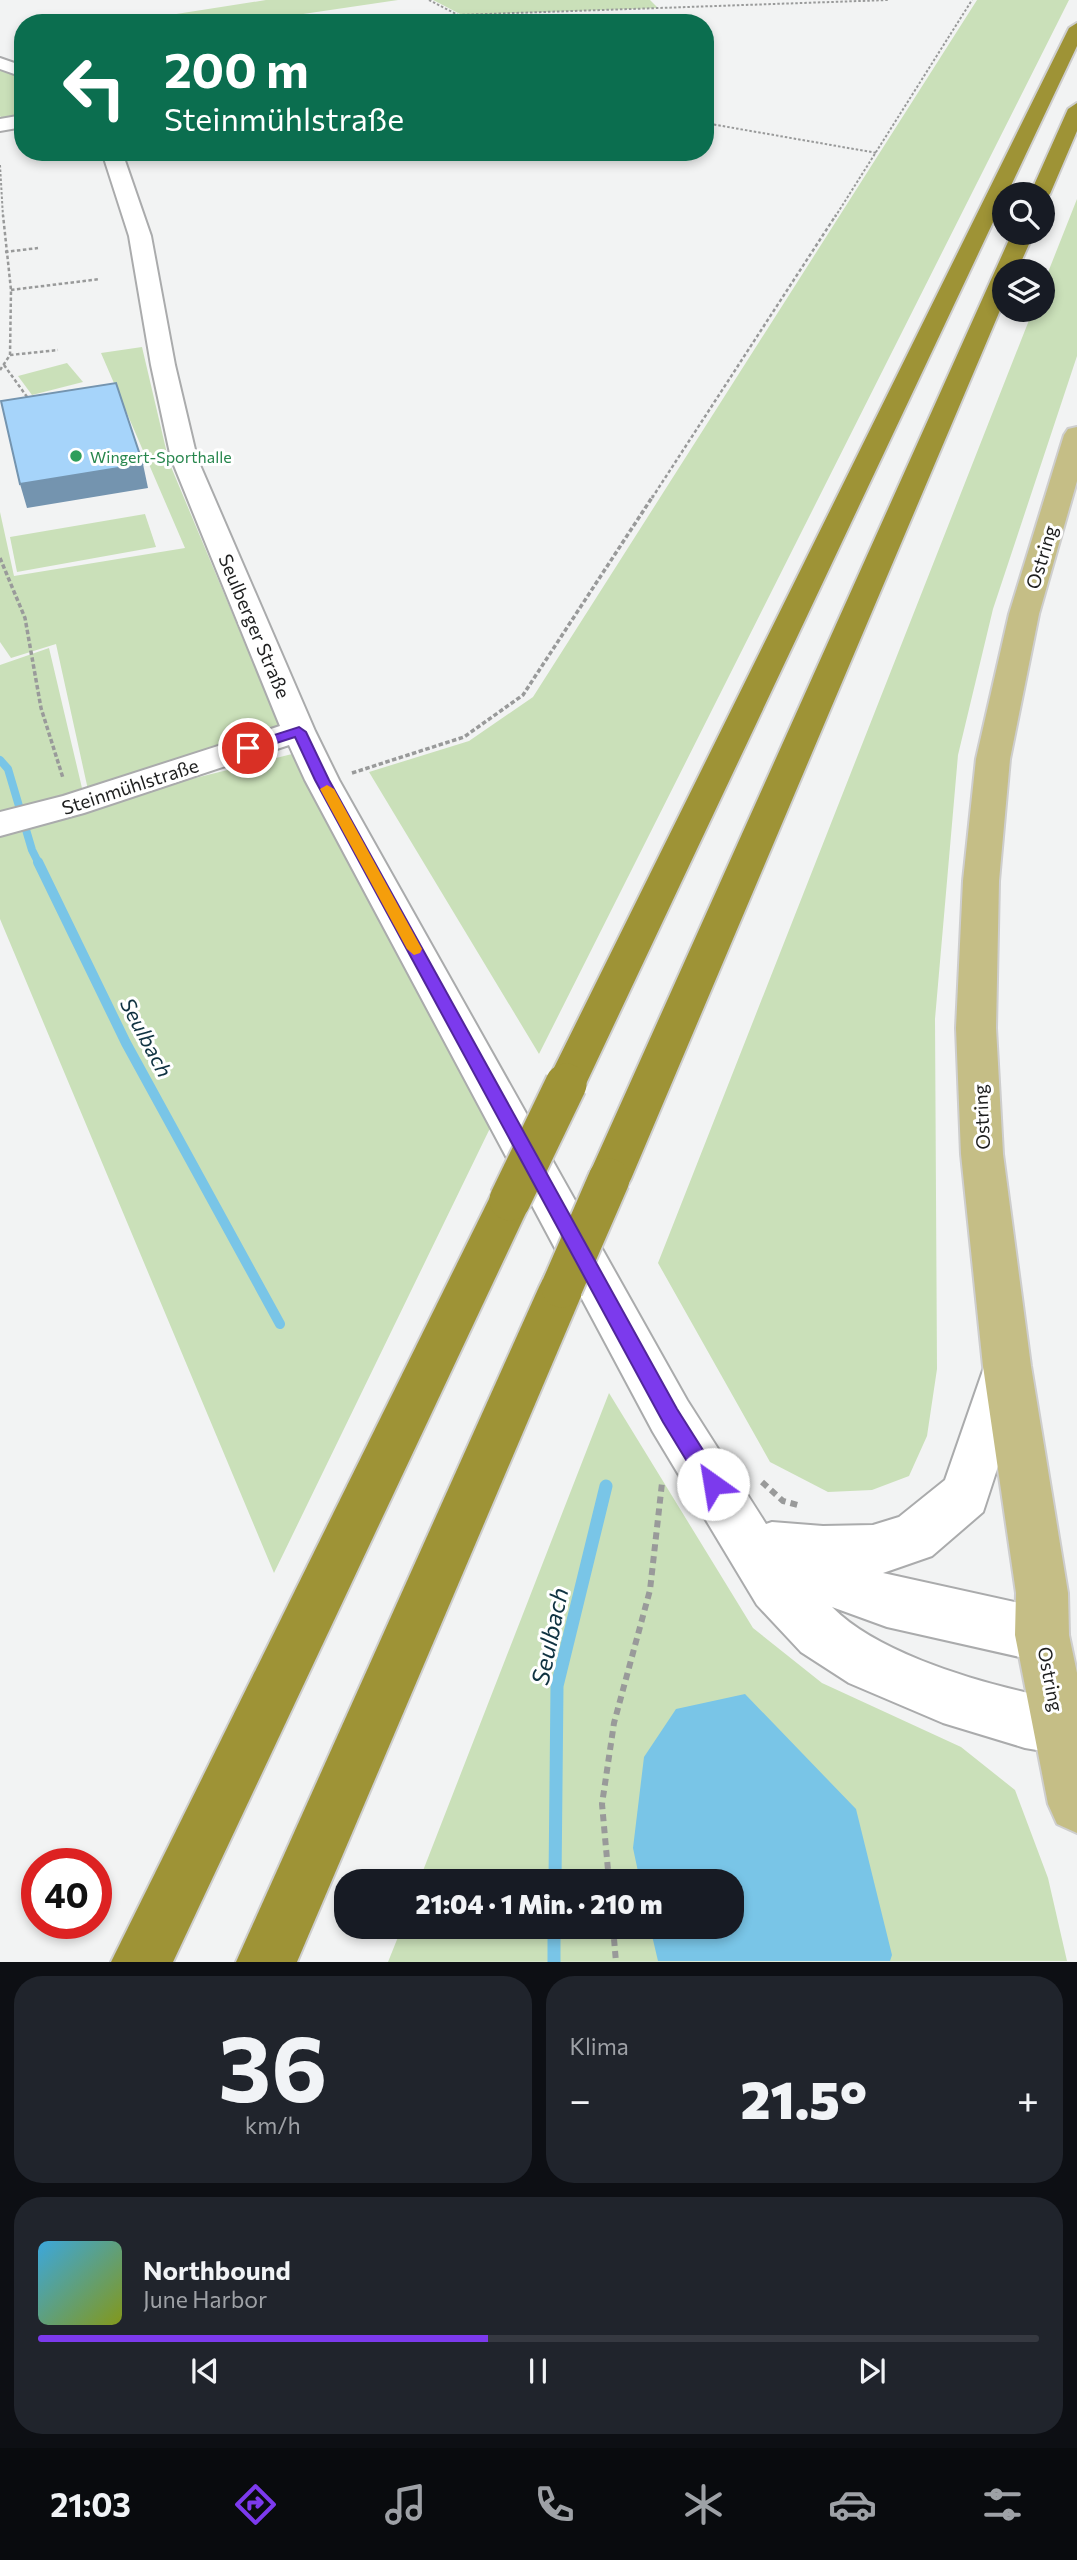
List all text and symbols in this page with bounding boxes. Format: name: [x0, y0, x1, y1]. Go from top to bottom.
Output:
text: 200 m: [164, 38, 309, 98]
icon: left: [49, 42, 140, 133]
text: Steinmühlstraße: [164, 98, 404, 138]
map controls: [992, 182, 1055, 322]
button: search: [992, 182, 1055, 245]
button: layers: [992, 259, 1055, 322]
place label: Wingert-Sporthalle: [90, 447, 232, 466]
marker: Wingert-Sporthalle: [68, 448, 84, 464]
street label: Ostring: [1020, 522, 1062, 592]
street label: Seulberger Straße: [214, 550, 296, 702]
pin: [218, 718, 278, 778]
icon: arrive: [229, 729, 267, 767]
street label: Steinmühlstraße: [59, 753, 201, 819]
water label: Seulbach: [116, 993, 178, 1081]
street label: Ostring: [968, 1084, 994, 1150]
position arrow: [676, 1447, 750, 1521]
water label: Seulbach: [525, 1585, 573, 1687]
street label: Ostring: [1033, 1645, 1069, 1713]
speed limit sign: 40: [21, 1848, 112, 1939]
text: 21:04 · 1 Min. · 210 m: [416, 1888, 662, 1919]
text: 36: [218, 2009, 327, 2121]
text: Klima: [570, 2032, 629, 2060]
text: 21.5°: [741, 2066, 867, 2130]
text: −: [570, 2075, 591, 2122]
text: +: [1017, 2075, 1039, 2122]
text: km/h: [245, 2111, 301, 2139]
text: Northbound: [143, 2254, 291, 2285]
text: June Harbor: [143, 2285, 267, 2313]
icon: previous: [186, 2352, 224, 2390]
icon: pause: [519, 2352, 557, 2390]
icon: next: [853, 2352, 891, 2390]
icon: directions: [231, 2480, 280, 2529]
icon: music: [381, 2480, 430, 2529]
icon: phone: [530, 2480, 579, 2529]
icon: climate: [679, 2480, 728, 2529]
icon: car: [828, 2480, 877, 2529]
icon: filters: [978, 2480, 1027, 2529]
text: 21:03: [50, 2484, 131, 2524]

